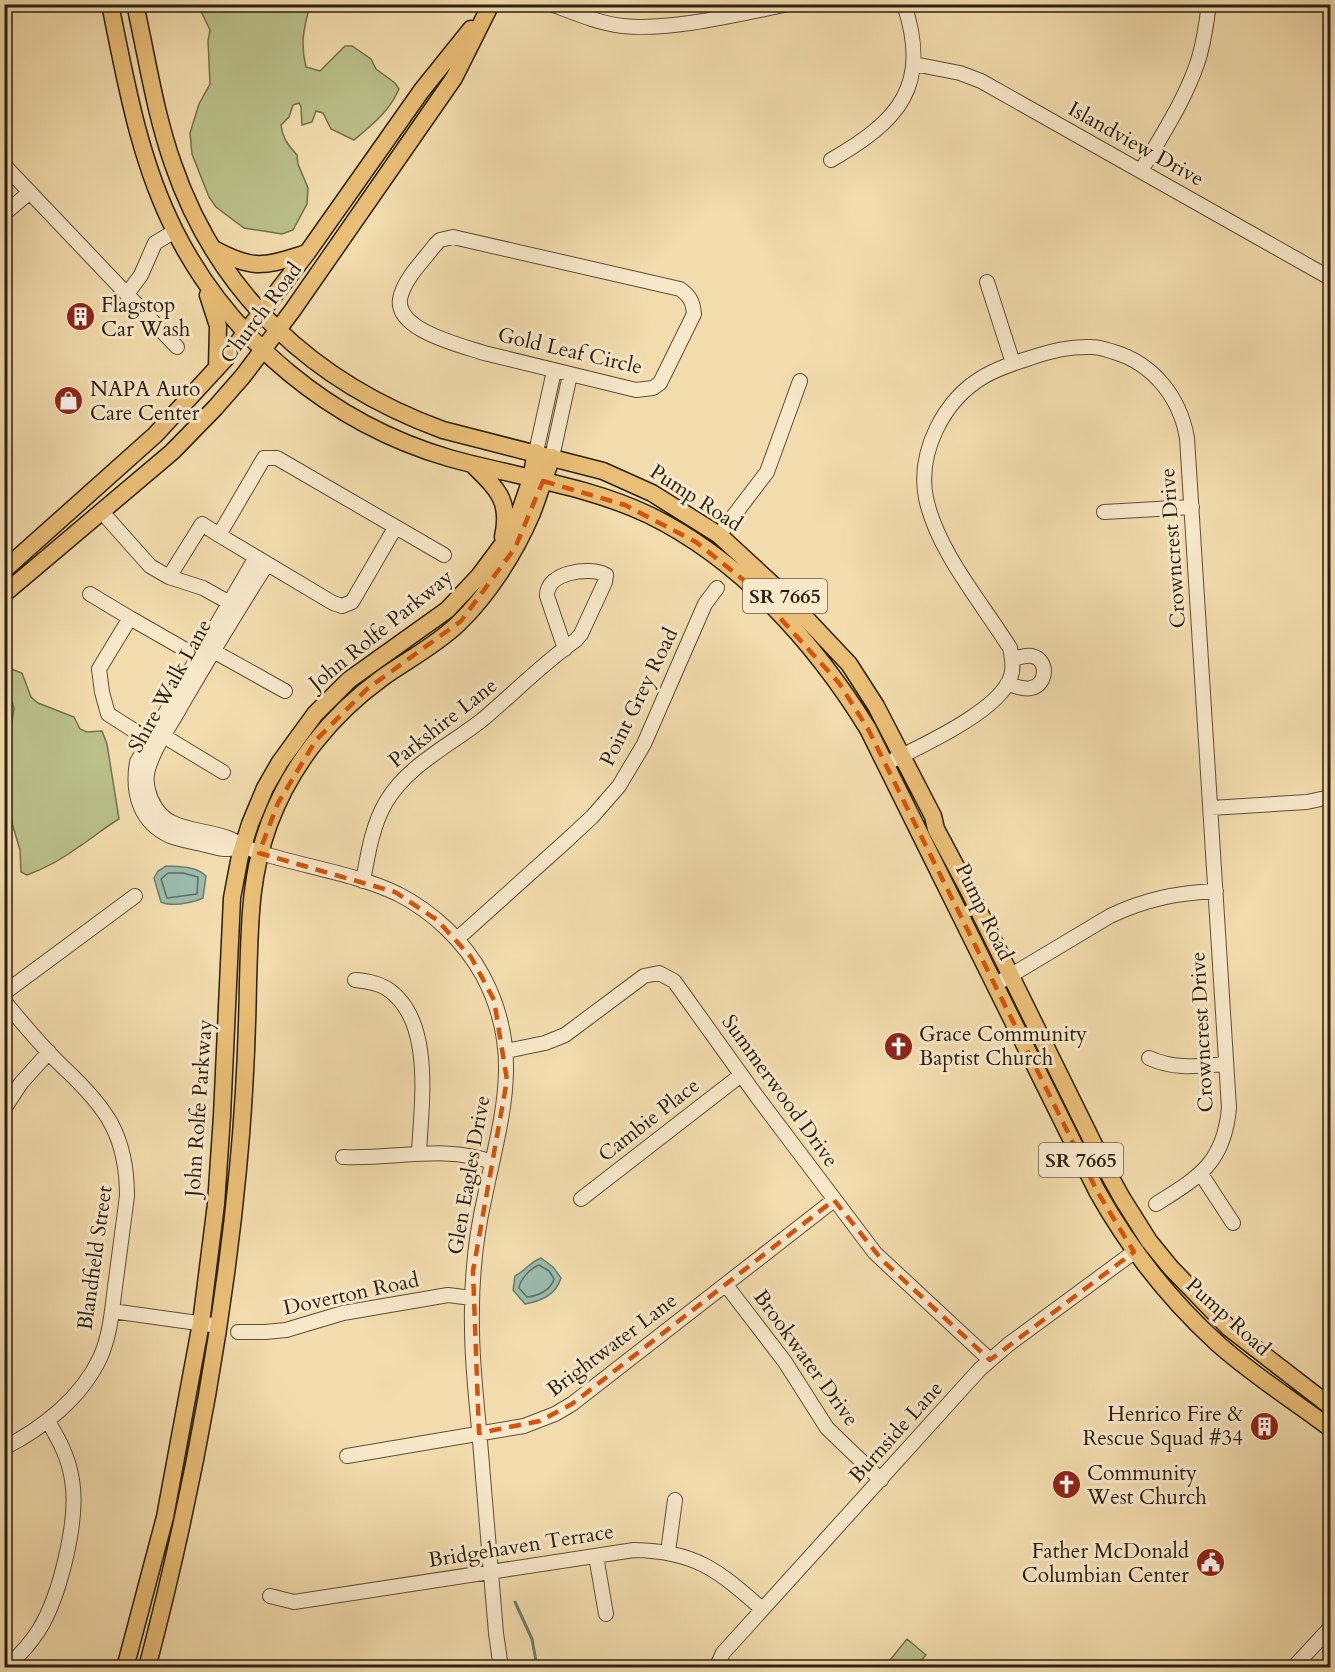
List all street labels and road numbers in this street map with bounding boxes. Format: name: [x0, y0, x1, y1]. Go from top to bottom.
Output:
street label: Islandview Drive: [1063, 95, 1209, 193]
street label: Church Road: [213, 256, 309, 370]
street label: Gold Leaf Circle: [495, 320, 645, 382]
street label: Pump Road: [644, 457, 748, 539]
street label: Crowncrest Drive: [1153, 467, 1193, 629]
street label: John Rolfe Parkway: [300, 563, 459, 699]
road number: SR 7665: [743, 579, 827, 613]
street label: Shire Walk Lane: [121, 614, 219, 758]
street label: Point Grey Road: [593, 623, 685, 771]
street label: Parkshire Lane: [382, 671, 504, 775]
street label: Pump Road: [948, 859, 1020, 965]
street label: Crowncrest Drive: [1183, 951, 1221, 1113]
street label: Summerwood Drive: [715, 1009, 845, 1173]
street label: John Rolfe Parkway: [178, 1018, 220, 1201]
street label: Cambie Place: [592, 1071, 706, 1169]
street label: Glen Eagles Drive: [441, 1093, 497, 1257]
road number: SR 7665: [1039, 1143, 1123, 1177]
street label: Blandfield Street: [70, 1183, 120, 1332]
street label: Doverton Road: [281, 1265, 421, 1323]
street label: Pump Road: [1179, 1271, 1277, 1363]
street label: Brookwater Drive: [747, 1284, 865, 1432]
street label: Brightwater Lane: [541, 1286, 683, 1404]
street label: Burnside Lane: [842, 1375, 950, 1489]
street label: Bridgehaven Terrace: [426, 1517, 616, 1575]

